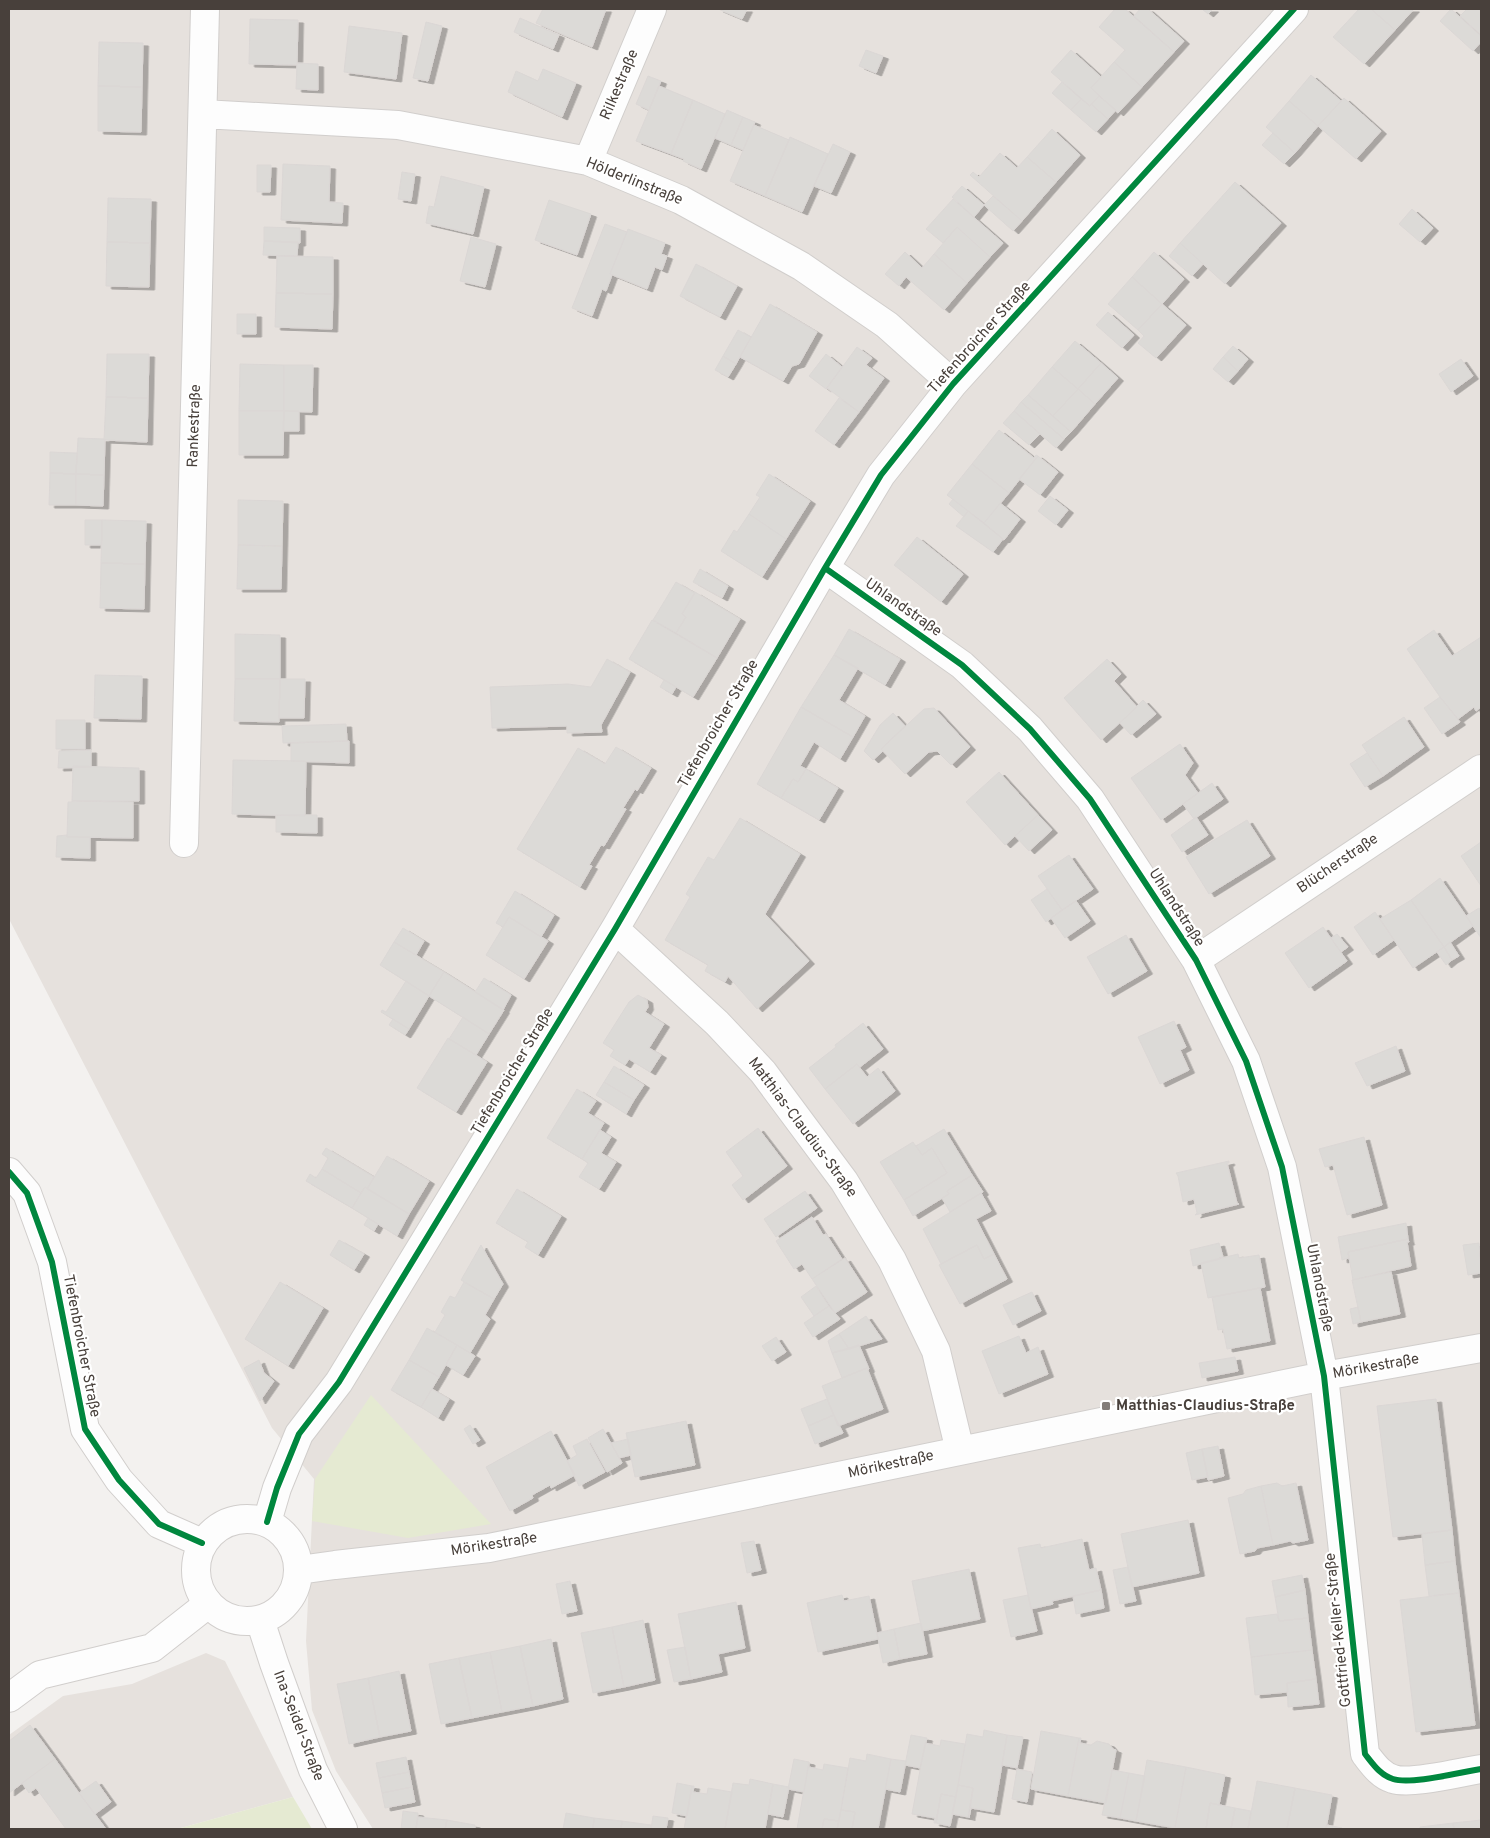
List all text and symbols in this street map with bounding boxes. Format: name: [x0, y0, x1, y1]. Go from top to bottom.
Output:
street label: Rilkestraße: [597, 47, 643, 123]
street label: Hölderlinstraße: [583, 154, 685, 210]
street label: Tiefenbroicher Straße: [924, 278, 1036, 398]
street label: Rankestraße: [184, 384, 206, 468]
street label: Uhlandstraße: [861, 575, 945, 641]
street label: Tiefenbroicher Straße: [675, 656, 763, 792]
street label: Blücherstraße: [1294, 830, 1382, 898]
street label: Uhlandstraße: [1144, 865, 1208, 951]
street label: Tiefenbroicher Straße: [468, 1005, 558, 1139]
street label: Matthias-Claudius-Straße: [743, 1054, 861, 1202]
street label: Uhlandstraße: [1301, 1242, 1337, 1334]
street label: Tiefenbroicher Straße: [58, 1273, 104, 1419]
street label: Mörikestraße: [1331, 1350, 1421, 1384]
place label: Matthias-Claudius-Straße: [1116, 1397, 1295, 1416]
marker: Matthias-Claudius-Straße: [1100, 1400, 1112, 1412]
street label: Mörikestraße: [846, 1447, 936, 1483]
street label: Mörikestraße: [449, 1529, 539, 1561]
street label: Gottfried-Keller-Straße: [1321, 1552, 1357, 1708]
street label: Ina-Seidel-Straße: [268, 1668, 328, 1784]

